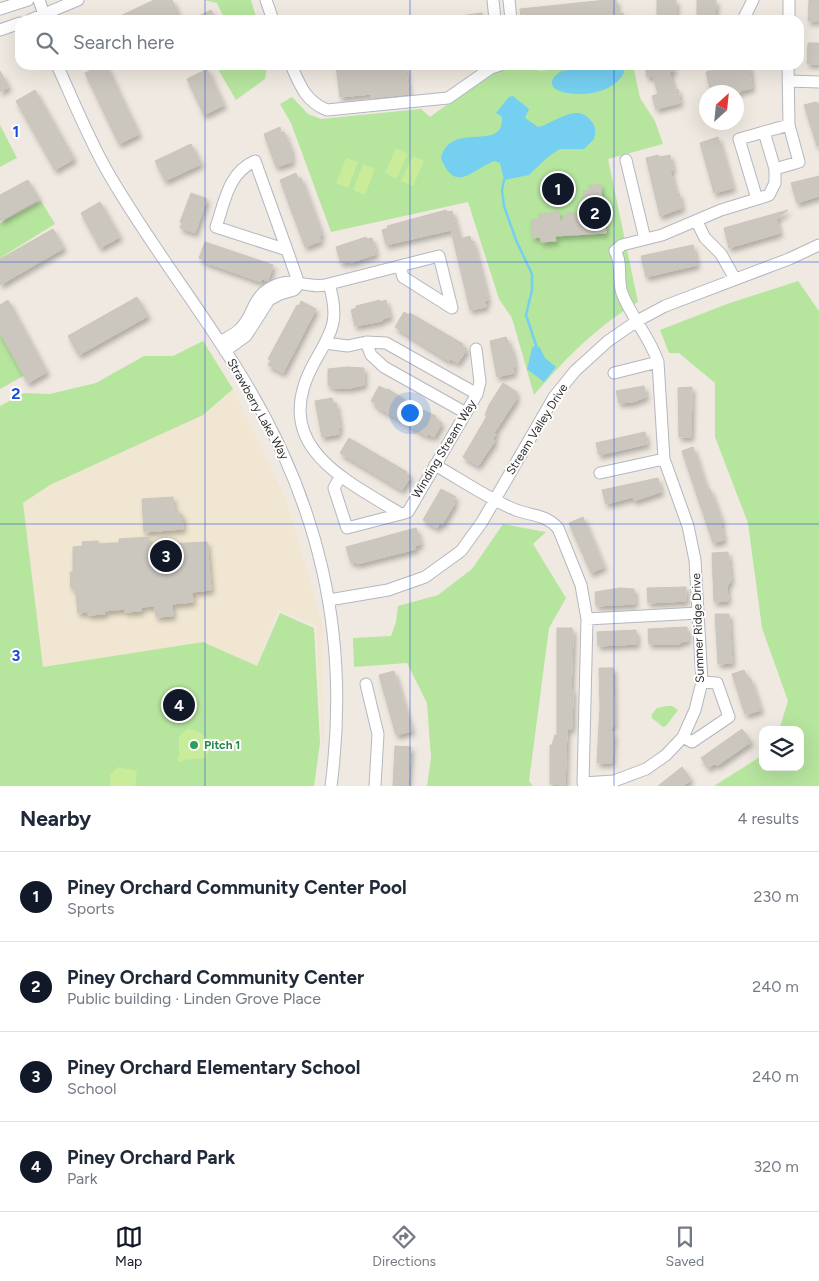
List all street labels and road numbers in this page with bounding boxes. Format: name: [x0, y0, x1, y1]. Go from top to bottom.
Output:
street label: Strawberry Lake Way: [224, 356, 292, 463]
street label: Stream Valley Drive: [503, 381, 571, 477]
street label: Winding Stream Way: [409, 397, 479, 501]
street label: Summer Ridge Drive: [689, 572, 707, 683]

